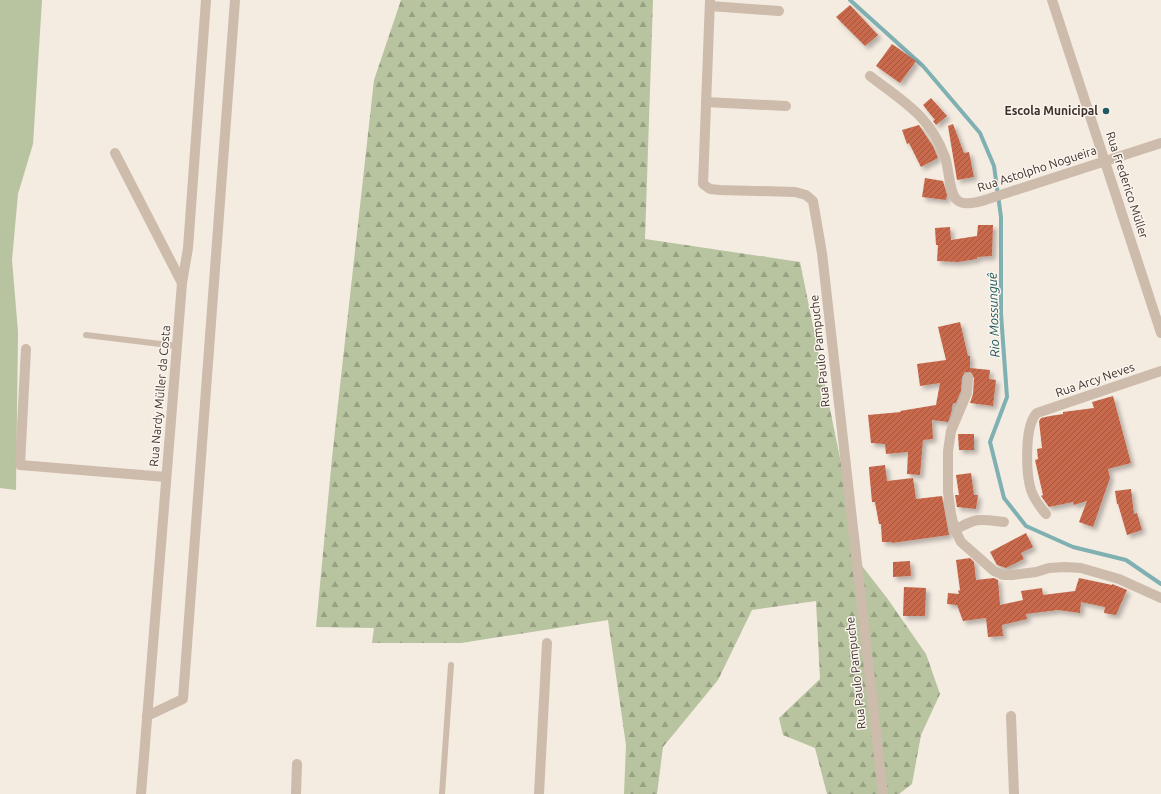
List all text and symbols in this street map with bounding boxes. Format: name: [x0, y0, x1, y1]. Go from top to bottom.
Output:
place label: Escola Municipal: [1005, 104, 1098, 117]
marker: Escola Municipal: [1101, 106, 1111, 116]
street label: Rua Frederico Müller: [1104, 130, 1151, 240]
street label: Rua Astolpho Nogueira: [976, 143, 1098, 194]
water label: Rio Mossunguê: [985, 272, 1001, 358]
street label: Rua Paulo Pampuche: [807, 294, 832, 408]
street label: Rua Nardy Müller da Costa: [147, 325, 172, 467]
street label: Rua Arcy Neves: [1054, 360, 1136, 399]
street label: Rua Paulo Pampuche: [843, 616, 868, 730]

